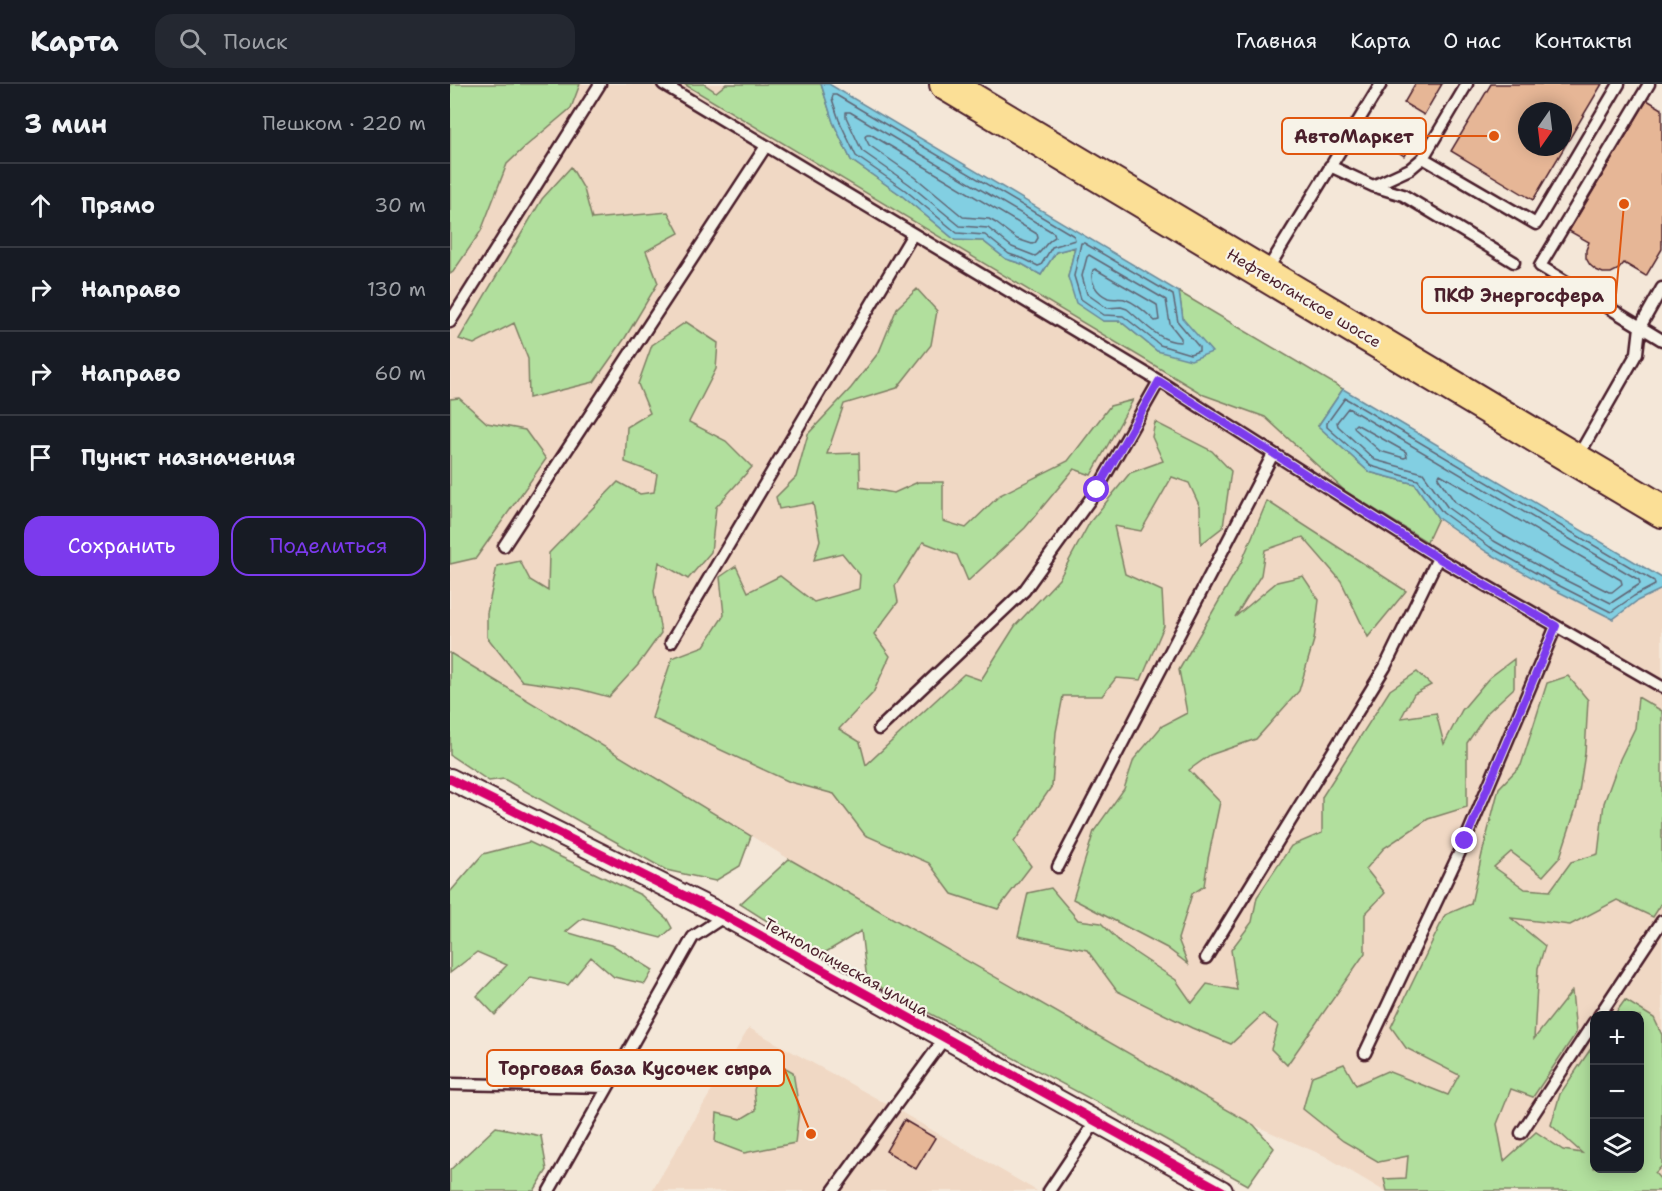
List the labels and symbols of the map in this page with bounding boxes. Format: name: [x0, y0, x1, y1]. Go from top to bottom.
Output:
north arrow: [1518, 102, 1572, 156]
callout: АвтоМаркет: [1282, 118, 1426, 154]
text: АвтоМаркет: [1294, 125, 1414, 149]
street label: Нефтеюганское шоссе: [1223, 244, 1385, 352]
callout: ПКФ Энергосфера: [1422, 277, 1616, 313]
text: ПКФ Энергосфера: [1434, 284, 1605, 308]
route start: [1083, 476, 1109, 502]
route end: [1451, 827, 1477, 853]
street label: Технологическая улица: [760, 913, 932, 1021]
callout: Торговая база Кусочек сыра: [487, 1050, 784, 1086]
text: Торговая база Кусочек сыра: [498, 1057, 772, 1081]

